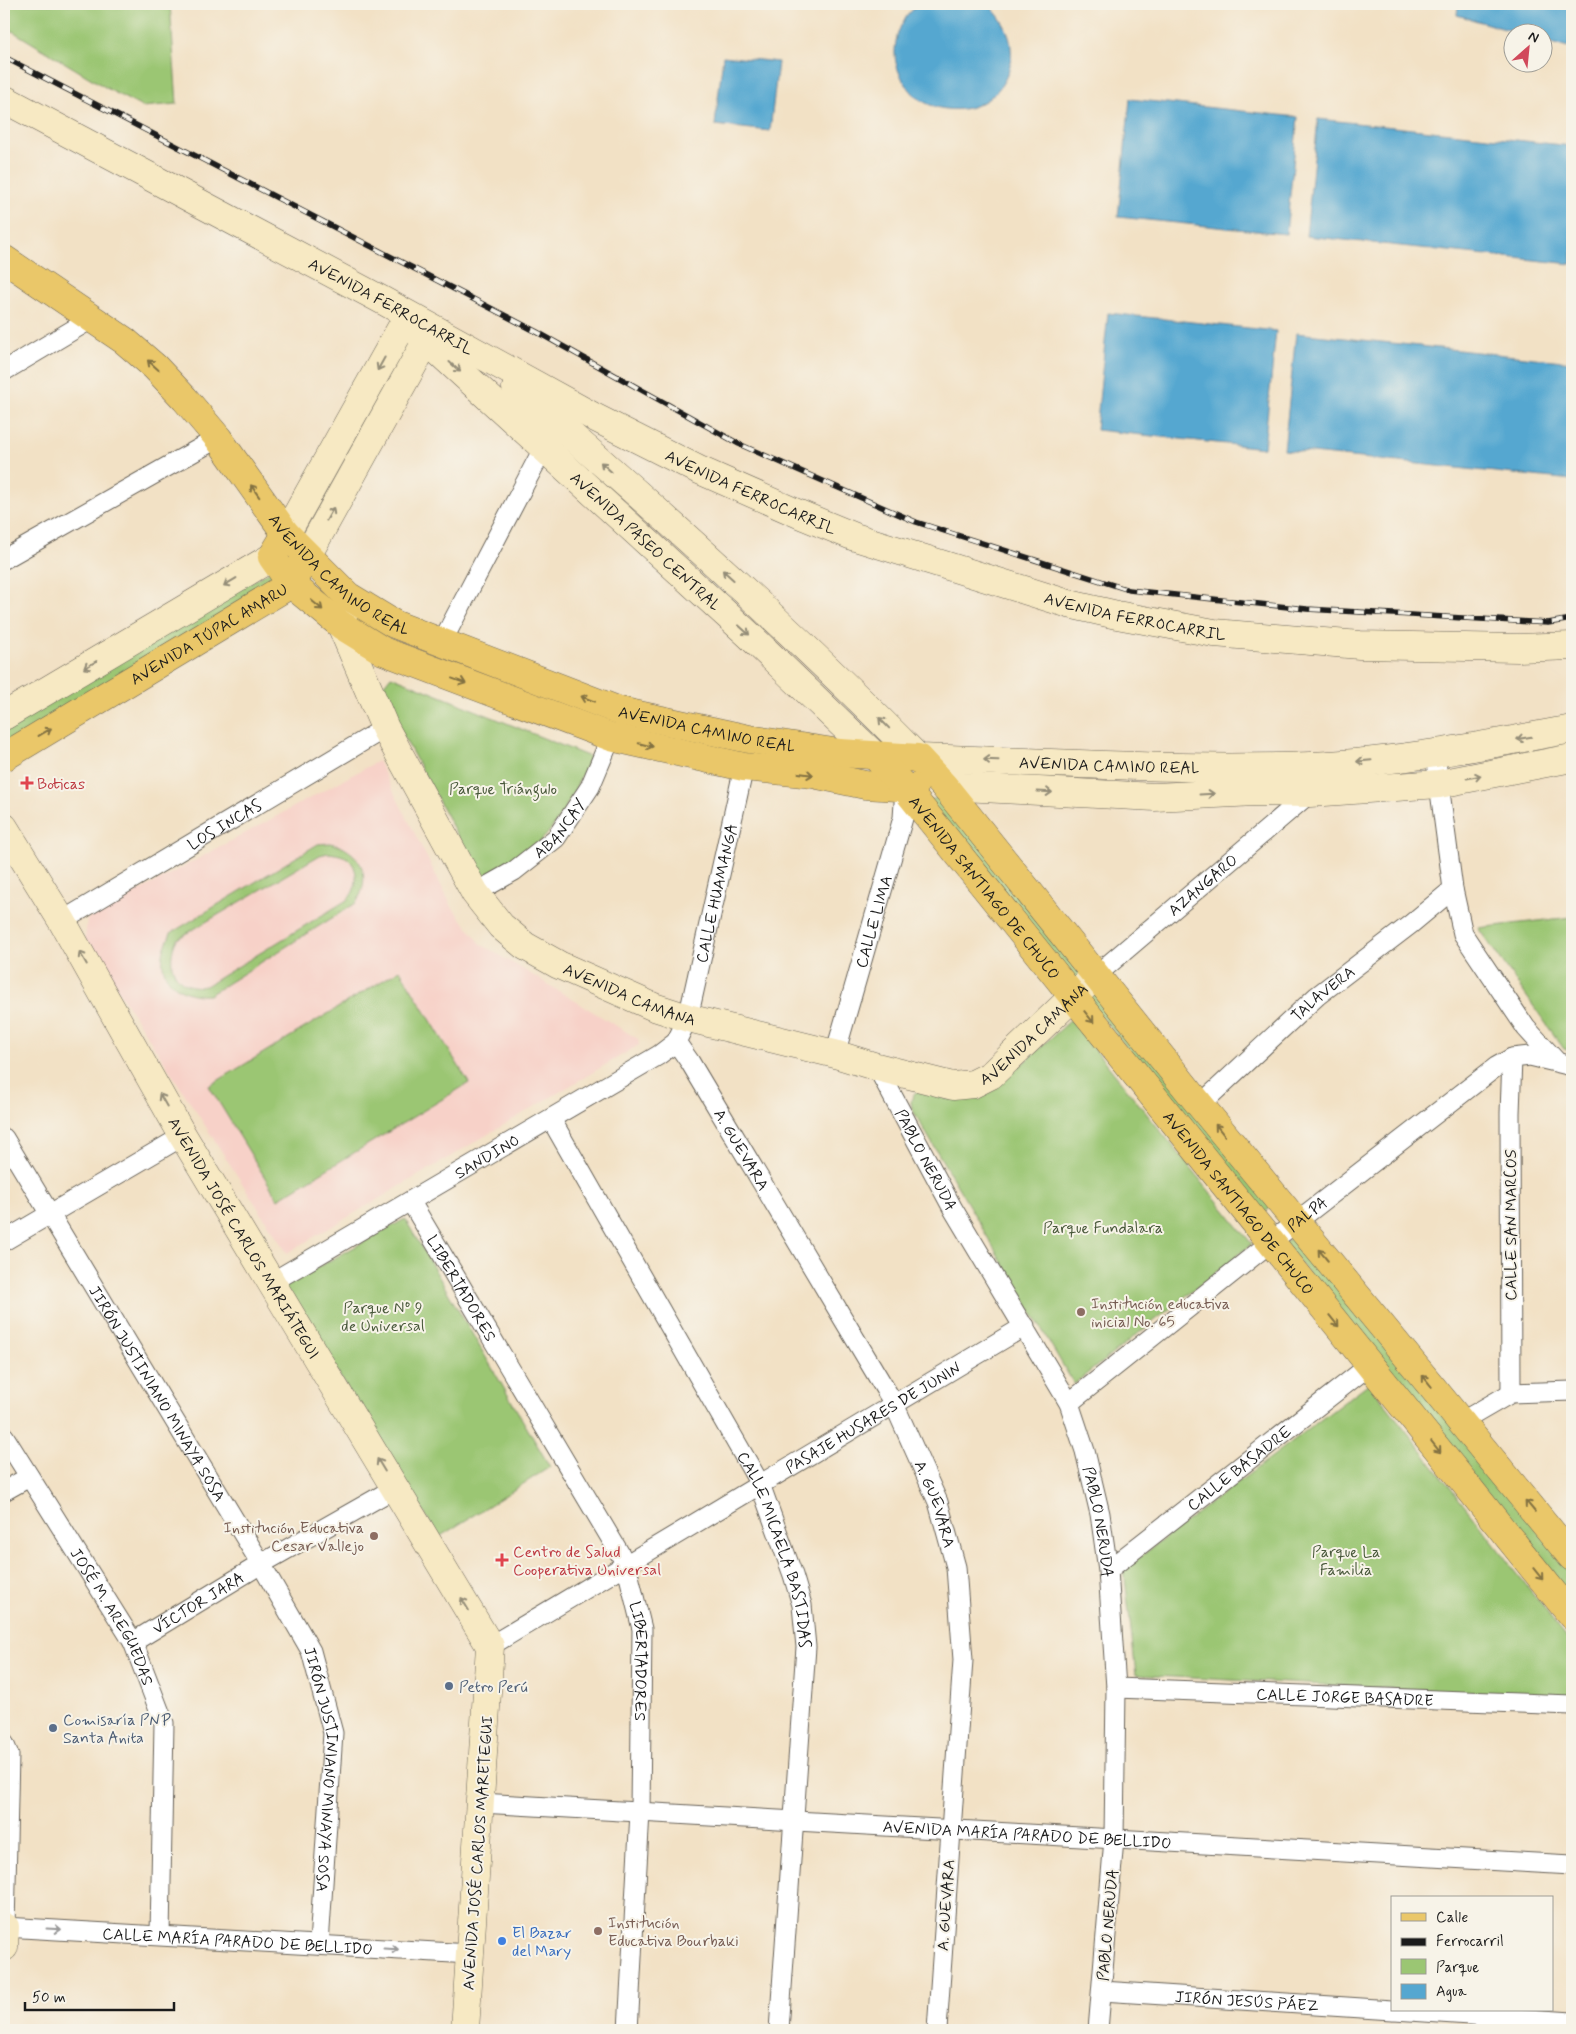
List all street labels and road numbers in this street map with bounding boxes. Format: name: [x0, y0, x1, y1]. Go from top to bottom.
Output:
street label: AVENIDA FERROCARRIL: [304, 254, 477, 361]
street label: AVENIDA FERROCARRIL: [661, 446, 839, 540]
street label: AVENIDA PASEO CENTRAL: [565, 468, 725, 616]
street label: AVENIDA CAMINO REAL: [263, 510, 412, 641]
street label: AVENIDA TÚPAC AMARU: [127, 579, 292, 690]
street label: AVENIDA FERROCARRIL: [1041, 588, 1226, 646]
street label: AVENIDA CAMINO REAL: [616, 702, 797, 758]
street label: AVENIDA CAMINO REAL: [1019, 753, 1200, 779]
street label: AVENIDA SANTIAGO DE CHUCO: [903, 792, 1064, 985]
street label: LOS INCAS: [184, 795, 266, 856]
street label: ABANCAY: [530, 795, 591, 864]
street label: CALLE HUAMANGA: [692, 821, 743, 965]
street label: AZANGARO: [1164, 850, 1243, 921]
street label: CALLE LIMA: [851, 873, 898, 971]
street label: AVENIDA CAMANA: [560, 959, 697, 1031]
street label: TALAVERA: [1287, 962, 1360, 1027]
street label: AVENIDA CAMANA: [977, 979, 1093, 1091]
street label: A. GUEVARA: [708, 1105, 773, 1195]
street label: PABLO NERUDA: [889, 1106, 961, 1215]
street label: AVENIDA SANTIAGO DE CHUCO: [1158, 1107, 1318, 1300]
street label: AVENIDA JOSÉ CARLOS MARIÁTEGUI: [163, 1114, 324, 1363]
street label: SANDINO: [451, 1130, 524, 1185]
street label: CALLE SAN MARCOS: [1501, 1149, 1522, 1301]
street label: PALPA: [1283, 1192, 1332, 1237]
street label: LIBERTADORES: [421, 1232, 501, 1346]
street label: JIRÓN JUSTINIANO MINAYA SOSA: [83, 1282, 230, 1506]
street label: PASAJE HUSARES DE JUNIN: [782, 1358, 965, 1479]
street label: CALLE BASADRE: [1183, 1421, 1296, 1516]
street label: CALLE MICAELA BASTIDAS: [732, 1448, 815, 1649]
street label: A. GUEVARA: [909, 1457, 959, 1550]
street label: PABLO NERUDA: [1077, 1465, 1117, 1578]
street label: JOSÉ M. AREGUEDAS: [65, 1544, 158, 1689]
street label: VÍCTOR JARA: [149, 1568, 249, 1640]
street label: LIBERTADORES: [624, 1600, 651, 1721]
street label: JIRÓN JUSTINIANO MINAYA SOSA: [298, 1645, 342, 1893]
street label: CALLE JORGE BASADRE: [1256, 1684, 1434, 1712]
street label: AVENIDA JOSÉ CARLOS MARETEGUI: [458, 1715, 499, 1991]
street label: AVENIDA MARÍA PARADO DE BELLIDO: [882, 1817, 1172, 1854]
street label: A. GUEVARA: [933, 1859, 960, 1952]
street label: PABLO NERUDA: [1093, 1868, 1124, 1982]
street label: CALLE MARÍA PARADO DE BELLIDO: [102, 1924, 373, 1960]
street label: JIRÓN JESÚS PÁEZ: [1174, 1987, 1319, 2017]

